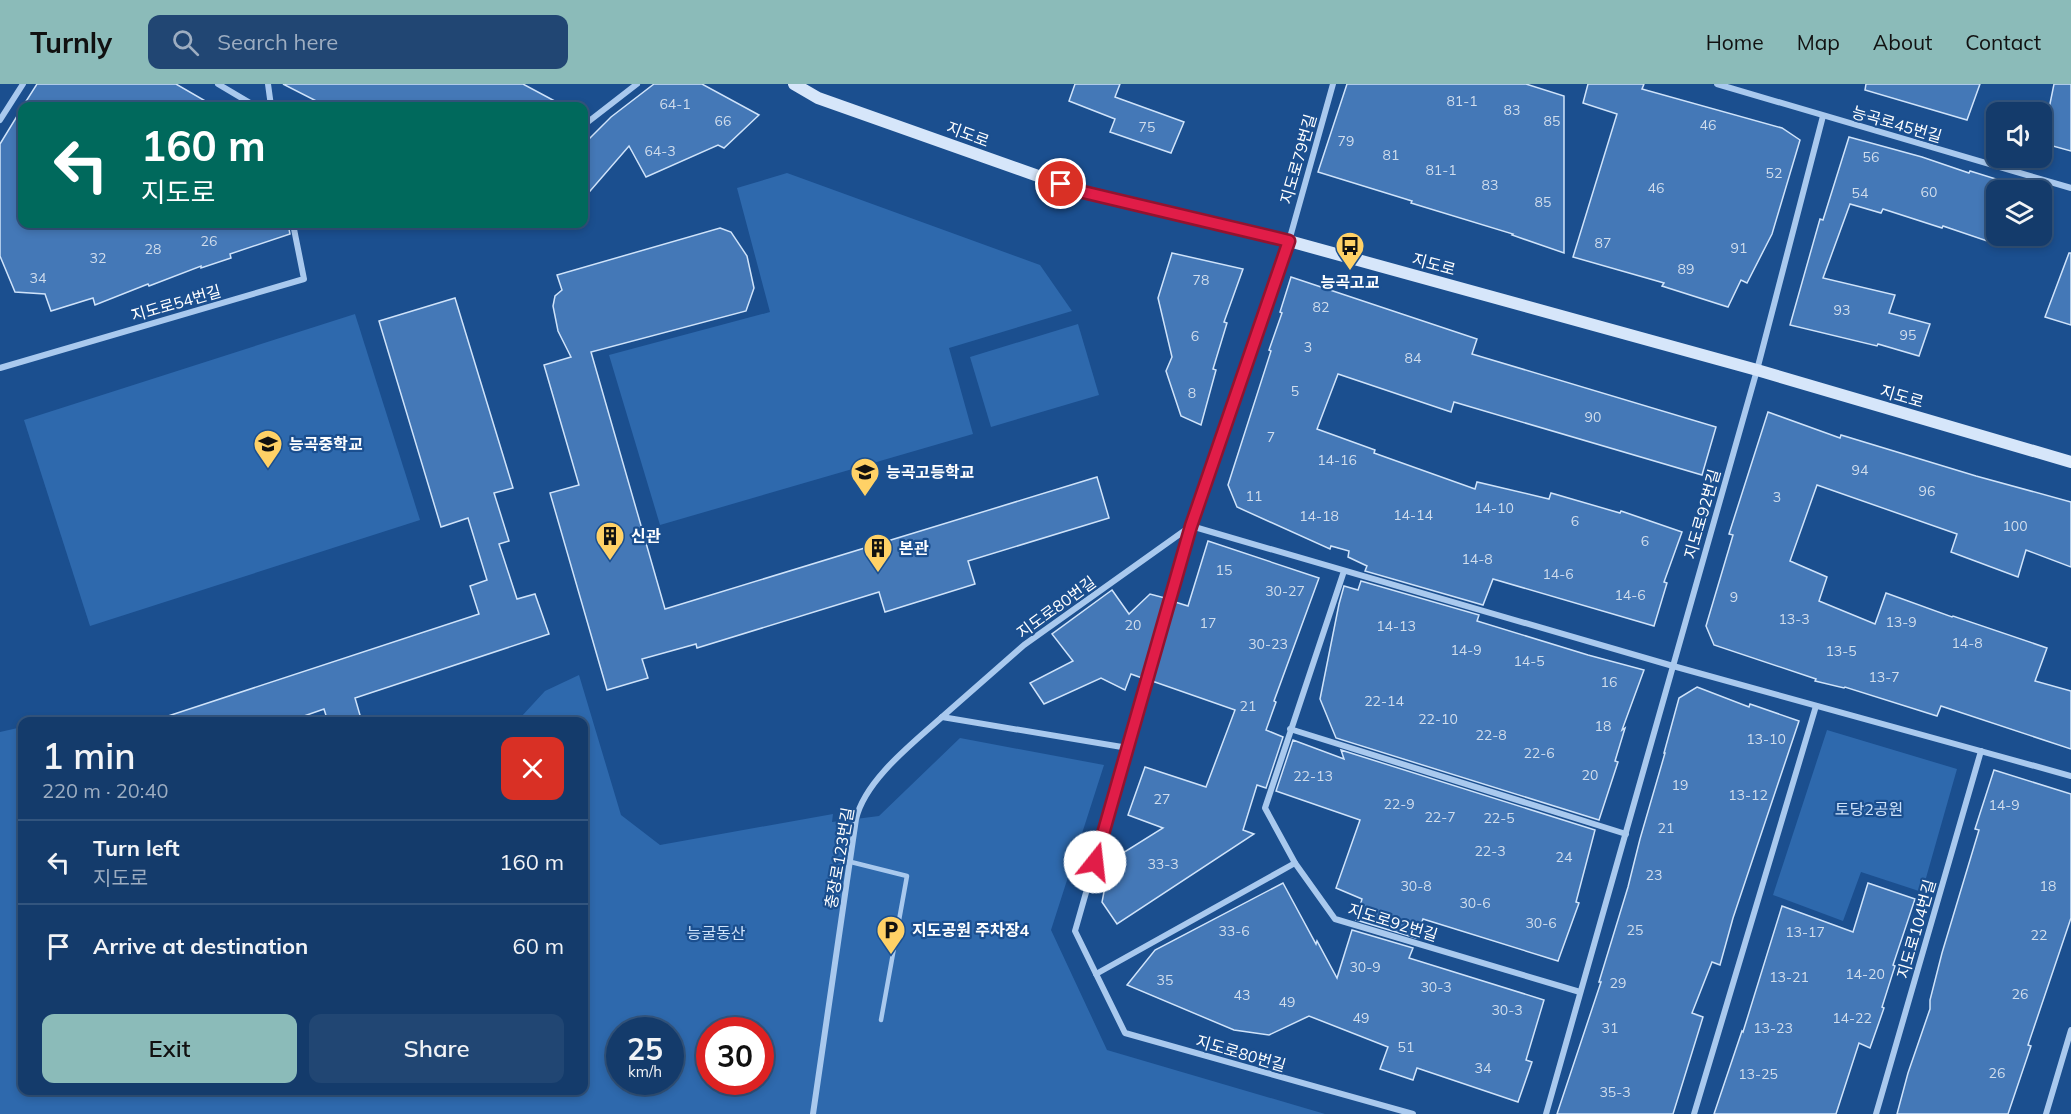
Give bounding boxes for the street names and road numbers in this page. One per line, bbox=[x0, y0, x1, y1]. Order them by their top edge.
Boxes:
street label: 능곡로45번길 bbox=[1850, 102, 1944, 146]
street label: 지도로79번길 bbox=[1276, 112, 1320, 206]
street label: 지도로 bbox=[944, 117, 992, 151]
street label: 지도로 bbox=[1410, 249, 1458, 279]
street label: 지도로54번길 bbox=[129, 281, 223, 325]
street label: 지도로 bbox=[1878, 380, 1926, 412]
street label: 지도로92번길 bbox=[1680, 467, 1724, 561]
street label: 지도로80번길 bbox=[1013, 572, 1099, 642]
street label: 충장로123번길 bbox=[820, 806, 858, 910]
street label: 지도로104번길 bbox=[1892, 877, 1940, 981]
street label: 지도로92번길 bbox=[1346, 899, 1440, 945]
street label: 지도로80번길 bbox=[1194, 1031, 1288, 1075]

